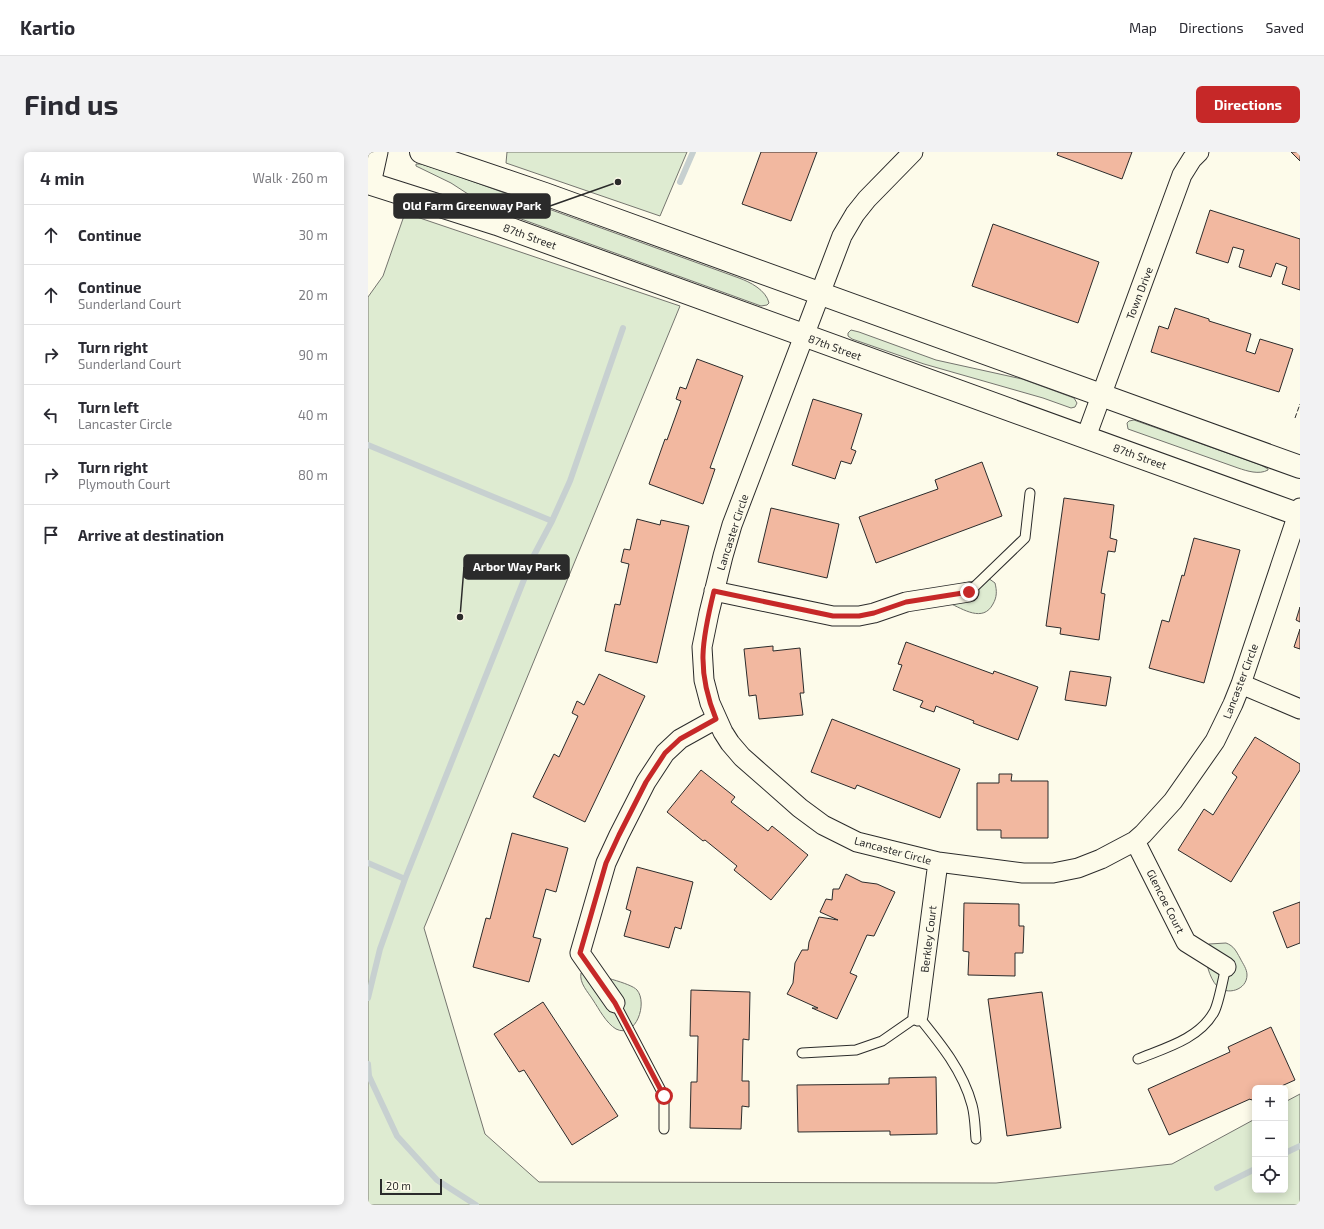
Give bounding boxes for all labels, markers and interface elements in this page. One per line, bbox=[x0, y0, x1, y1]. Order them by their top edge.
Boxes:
text: Kartio bbox=[20, 16, 75, 39]
text: Map bbox=[1129, 19, 1157, 36]
text: Directions bbox=[1179, 19, 1244, 36]
text: Saved bbox=[1266, 19, 1304, 36]
button: Directions bbox=[1196, 86, 1300, 123]
text: Find us bbox=[24, 87, 118, 121]
text: 4 min bbox=[40, 168, 84, 188]
text: Walk · 260 m bbox=[253, 170, 328, 186]
callout: Old Farm Greenway Park bbox=[394, 194, 550, 218]
text: Old Farm Greenway Park bbox=[402, 198, 542, 213]
street label: 87th Street bbox=[502, 220, 558, 252]
icon: ahead bbox=[40, 224, 62, 246]
text: Continue bbox=[78, 226, 141, 244]
text: 30 m bbox=[299, 227, 328, 243]
street label: Town Drive bbox=[1123, 265, 1155, 321]
text: Continue bbox=[78, 278, 141, 296]
icon: ahead bbox=[40, 284, 62, 306]
text: 20 m bbox=[299, 287, 328, 303]
text: Sunderland Court bbox=[78, 296, 181, 312]
street label: 87th Street bbox=[807, 331, 863, 363]
text: Turn right bbox=[78, 338, 148, 356]
icon: right bbox=[40, 344, 62, 366]
text: 90 m bbox=[298, 347, 328, 363]
text: Sunderland Court bbox=[78, 356, 181, 372]
text: Turn left bbox=[78, 398, 139, 416]
icon: left bbox=[40, 404, 62, 426]
text: 40 m bbox=[298, 407, 328, 423]
text: Lancaster Circle bbox=[78, 416, 172, 432]
street label: 87th Street bbox=[1112, 440, 1168, 472]
text: Turn right bbox=[78, 458, 148, 476]
icon: right bbox=[40, 464, 62, 486]
text: 80 m bbox=[298, 467, 328, 483]
text: Plymouth Court bbox=[78, 476, 170, 492]
street label: Lancaster Circle bbox=[714, 492, 751, 572]
icon: arrive bbox=[40, 524, 62, 546]
text: Arrive at destination bbox=[78, 526, 224, 544]
callout: Arbor Way Park bbox=[464, 555, 569, 579]
text: Arbor Way Park bbox=[473, 559, 561, 574]
route end bbox=[960, 583, 978, 601]
street label: Lancaster Circle bbox=[1220, 641, 1260, 721]
street label: Lancaster Circle bbox=[853, 833, 933, 867]
street label: Glencoe Court bbox=[1144, 867, 1188, 935]
street label: Berkley Court bbox=[917, 905, 939, 973]
map controls bbox=[1252, 1085, 1288, 1193]
button: + bbox=[1252, 1085, 1288, 1121]
route start bbox=[655, 1087, 673, 1105]
button: − bbox=[1252, 1121, 1288, 1157]
button: locate bbox=[1252, 1157, 1288, 1193]
scale bar bbox=[380, 1177, 442, 1196]
text: 20 m bbox=[386, 1179, 411, 1192]

